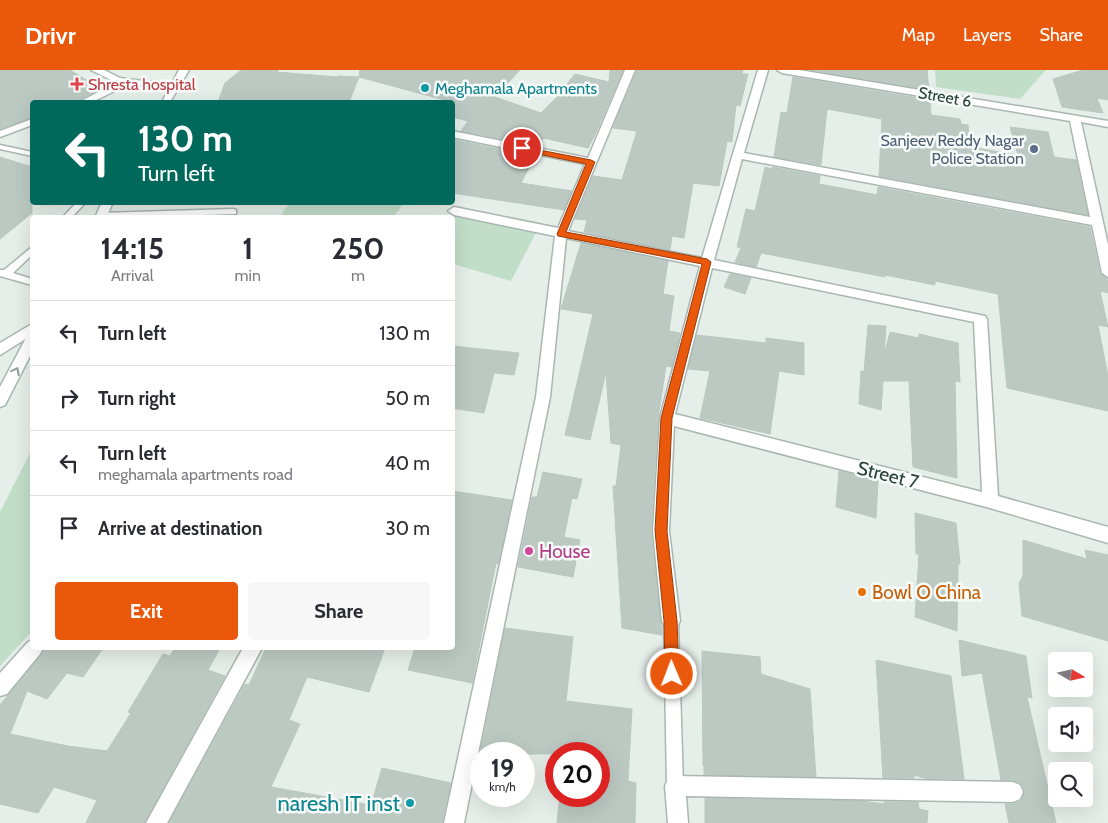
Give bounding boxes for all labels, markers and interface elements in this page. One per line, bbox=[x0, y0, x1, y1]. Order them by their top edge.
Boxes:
text: Drivr bbox=[25, 21, 76, 50]
text: Map bbox=[902, 24, 935, 46]
text: Layers bbox=[963, 24, 1012, 46]
text: Share bbox=[1040, 24, 1083, 46]
place label: Shresta hospital bbox=[88, 75, 196, 94]
marker: Shresta hospital bbox=[70, 77, 84, 91]
place label: Meghamala Apartments bbox=[435, 79, 597, 98]
marker: Meghamala Apartments bbox=[419, 82, 431, 94]
street label: Street 6 bbox=[917, 83, 973, 111]
text: 130 m bbox=[138, 117, 233, 160]
icon: left bbox=[55, 120, 120, 185]
pin bbox=[501, 127, 543, 169]
place label: Sanjeev Reddy Nagar Police Station bbox=[880, 131, 1025, 168]
icon: arrive bbox=[508, 134, 536, 162]
marker: Sanjeev Reddy Nagar Police Station bbox=[1028, 143, 1040, 155]
text: Turn left bbox=[138, 160, 215, 187]
text: 14:15 bbox=[100, 230, 164, 267]
text: 1 bbox=[242, 230, 253, 267]
text: 250 bbox=[331, 230, 385, 267]
text: Arrival bbox=[111, 266, 154, 285]
text: min bbox=[234, 266, 261, 285]
text: m bbox=[351, 266, 365, 285]
icon: left bbox=[55, 319, 83, 347]
text: Turn left bbox=[98, 322, 166, 345]
text: 130 m bbox=[379, 322, 430, 345]
one-way arrow bbox=[10, 367, 20, 376]
icon: right bbox=[55, 384, 83, 412]
text: Turn right bbox=[98, 387, 176, 410]
text: 50 m bbox=[386, 387, 430, 410]
text: Turn left bbox=[98, 442, 166, 465]
icon: left bbox=[55, 449, 83, 477]
text: 40 m bbox=[385, 452, 430, 475]
street label: Street 7 bbox=[855, 456, 922, 494]
text: meghamala apartments road bbox=[98, 465, 293, 484]
icon: arrive bbox=[55, 514, 83, 542]
text: Arrive at destination bbox=[98, 517, 262, 540]
text: 30 m bbox=[386, 517, 430, 540]
place label: House bbox=[539, 540, 590, 563]
marker: House bbox=[523, 545, 535, 557]
place label: Bowl O China bbox=[872, 581, 981, 604]
button: Exit bbox=[55, 582, 238, 640]
button: Share bbox=[248, 582, 430, 640]
marker: Bowl O China bbox=[856, 586, 868, 598]
position arrow bbox=[645, 647, 697, 699]
north arrow bbox=[1048, 652, 1092, 698]
map controls bbox=[1048, 652, 1093, 807]
button: sound bbox=[1048, 707, 1093, 752]
speed limit sign: 20 bbox=[545, 742, 610, 807]
text: 19 bbox=[491, 753, 514, 783]
button: search bbox=[1048, 762, 1093, 807]
text: km/h bbox=[489, 779, 516, 794]
place label: naresh IT inst bbox=[277, 790, 401, 817]
marker: naresh IT inst bbox=[404, 797, 416, 809]

